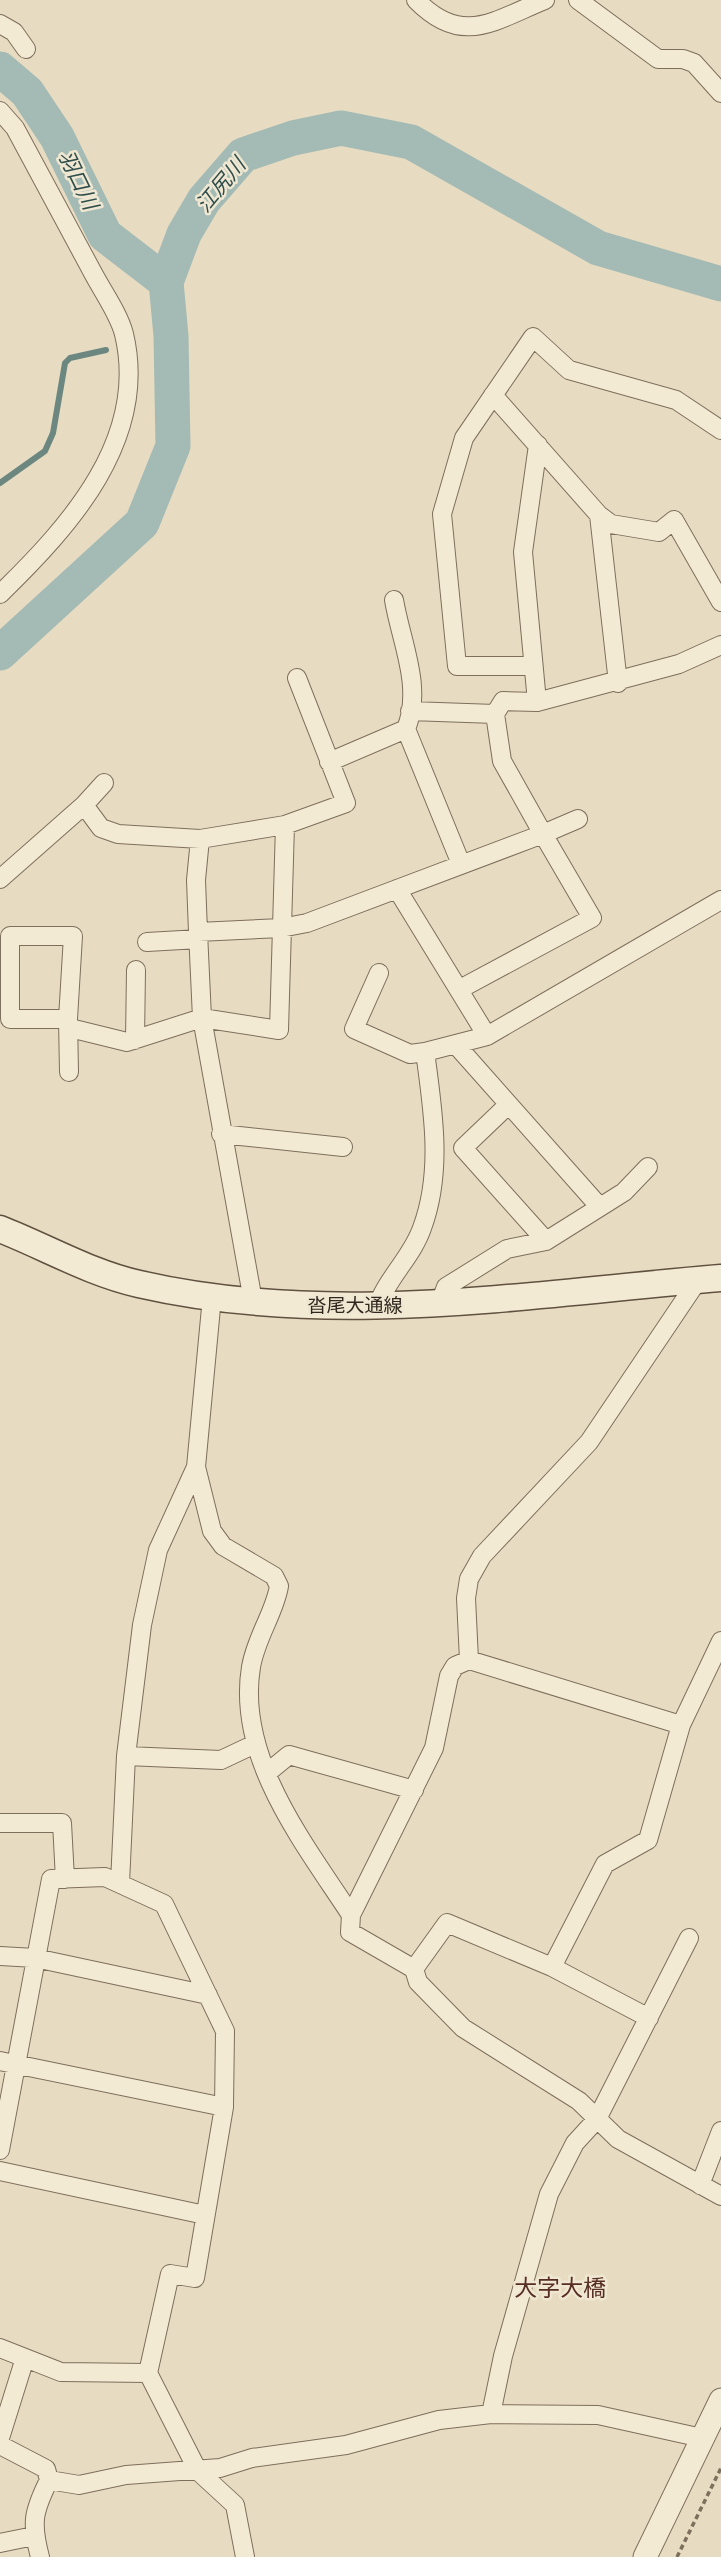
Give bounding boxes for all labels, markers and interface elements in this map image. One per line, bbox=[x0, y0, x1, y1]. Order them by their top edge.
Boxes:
water label: 羽口川 bbox=[53, 144, 108, 216]
water label: 江尻川 bbox=[188, 148, 252, 217]
street label: 沓尾大通線 bbox=[307, 1290, 403, 1317]
district label: 大字大橋 bbox=[514, 2269, 606, 2303]

